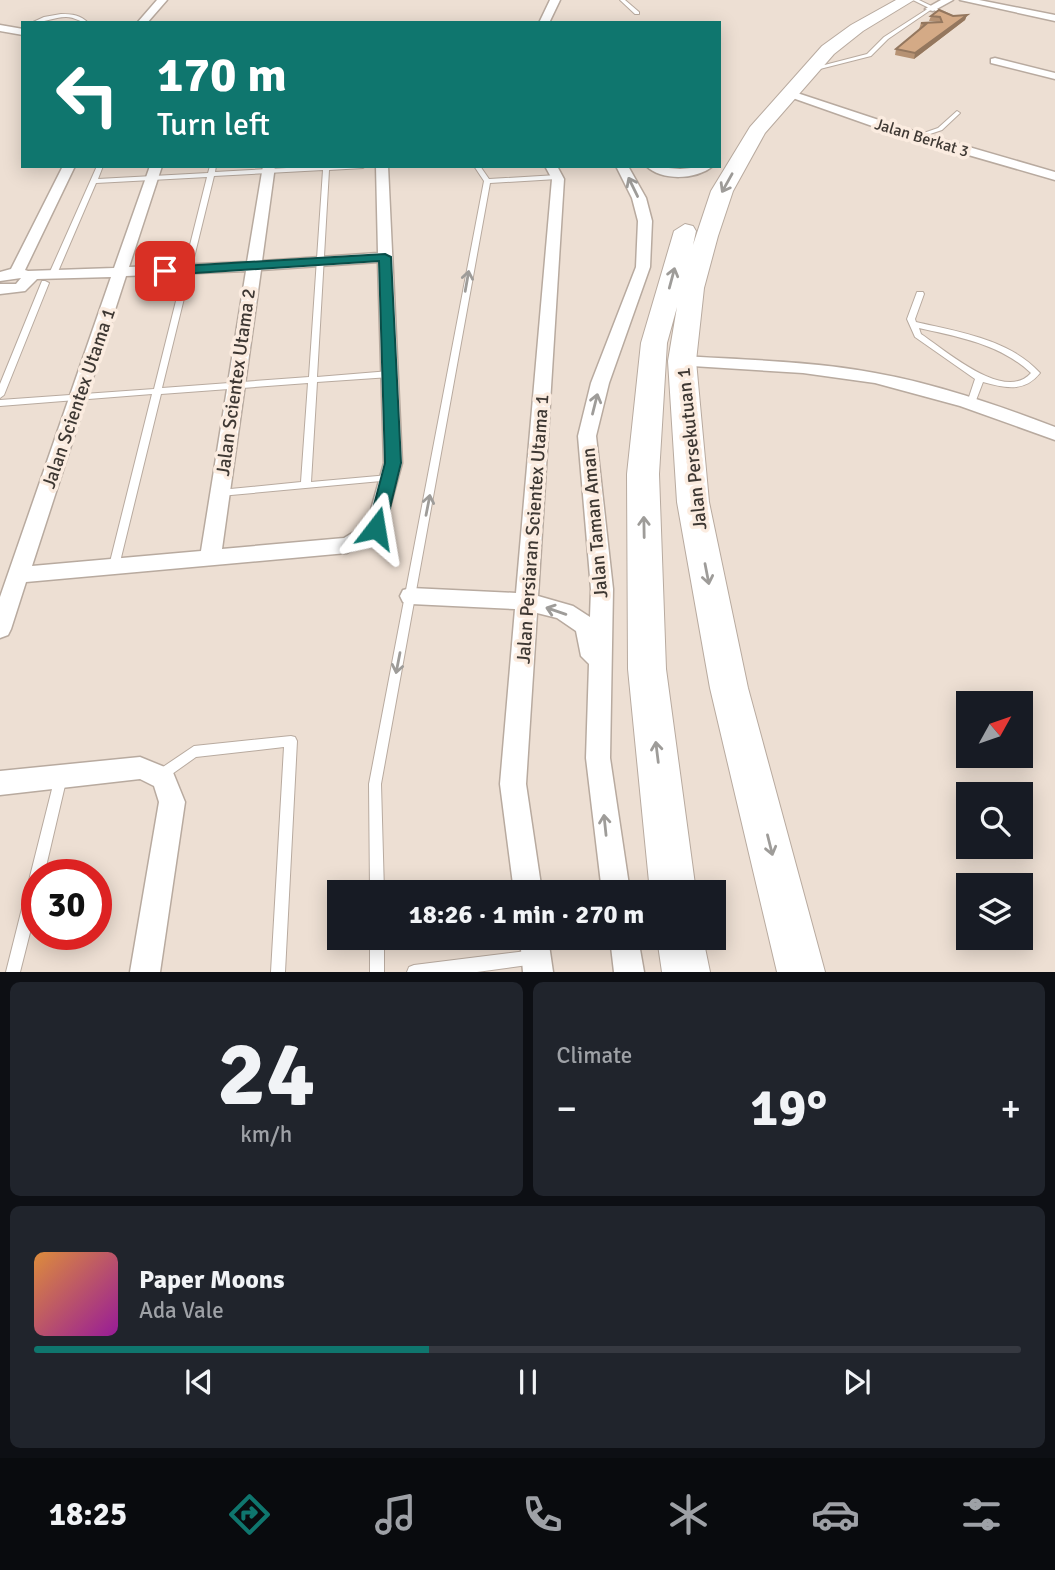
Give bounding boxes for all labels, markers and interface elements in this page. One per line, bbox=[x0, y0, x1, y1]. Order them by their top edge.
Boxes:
text: 170 m bbox=[157, 45, 287, 105]
icon: left bbox=[42, 49, 133, 140]
text: Turn left bbox=[157, 105, 270, 144]
street label: Jalan Berkat 3 bbox=[872, 114, 971, 162]
one-way arrow bbox=[720, 173, 734, 193]
one-way arrow bbox=[626, 177, 640, 198]
pin bbox=[135, 241, 195, 301]
icon: arrive bbox=[146, 252, 184, 290]
one-way arrow bbox=[667, 267, 680, 289]
one-way arrow bbox=[461, 270, 474, 293]
street label: Jalan Scientex Utama 2 bbox=[211, 287, 261, 478]
street label: Jalan Scientex Utama 1 bbox=[37, 305, 121, 492]
street label: Jalan Persekutuan 1 bbox=[672, 367, 712, 531]
street label: Jalan Persiaran Scientex Utama 1 bbox=[512, 393, 554, 665]
one-way arrow bbox=[589, 393, 602, 416]
street label: Jalan Taman Aman bbox=[576, 447, 614, 599]
position arrow bbox=[339, 491, 413, 565]
one-way arrow bbox=[422, 494, 435, 517]
one-way arrow bbox=[637, 516, 650, 539]
one-way arrow bbox=[701, 562, 714, 585]
one-way arrow bbox=[546, 604, 568, 616]
one-way arrow bbox=[391, 651, 405, 674]
north arrow bbox=[956, 691, 1032, 768]
map controls bbox=[956, 691, 1033, 950]
one-way arrow bbox=[650, 741, 663, 764]
button: search bbox=[956, 782, 1033, 859]
one-way arrow bbox=[598, 814, 611, 837]
one-way arrow bbox=[764, 833, 777, 856]
speed limit sign: 30 bbox=[21, 859, 112, 950]
button: layers bbox=[956, 873, 1033, 950]
text: 18:26 · 1 min · 270 m bbox=[409, 899, 644, 931]
text: 24 bbox=[217, 1018, 315, 1131]
text: Climate bbox=[557, 1041, 632, 1070]
text: 19° bbox=[750, 1076, 827, 1140]
text: − bbox=[557, 1085, 577, 1132]
text: + bbox=[1000, 1085, 1021, 1132]
text: km/h bbox=[240, 1120, 292, 1149]
text: Paper Moons bbox=[139, 1264, 285, 1296]
text: Ada Vale bbox=[139, 1296, 224, 1325]
icon: previous bbox=[180, 1363, 218, 1401]
icon: pause bbox=[509, 1363, 547, 1401]
icon: next bbox=[838, 1363, 876, 1401]
icon: directions bbox=[225, 1490, 274, 1539]
icon: music bbox=[371, 1490, 420, 1539]
icon: phone bbox=[518, 1490, 567, 1539]
icon: climate bbox=[664, 1490, 713, 1539]
icon: car bbox=[811, 1490, 860, 1539]
icon: filters bbox=[957, 1490, 1006, 1539]
text: 18:25 bbox=[49, 1495, 127, 1534]

